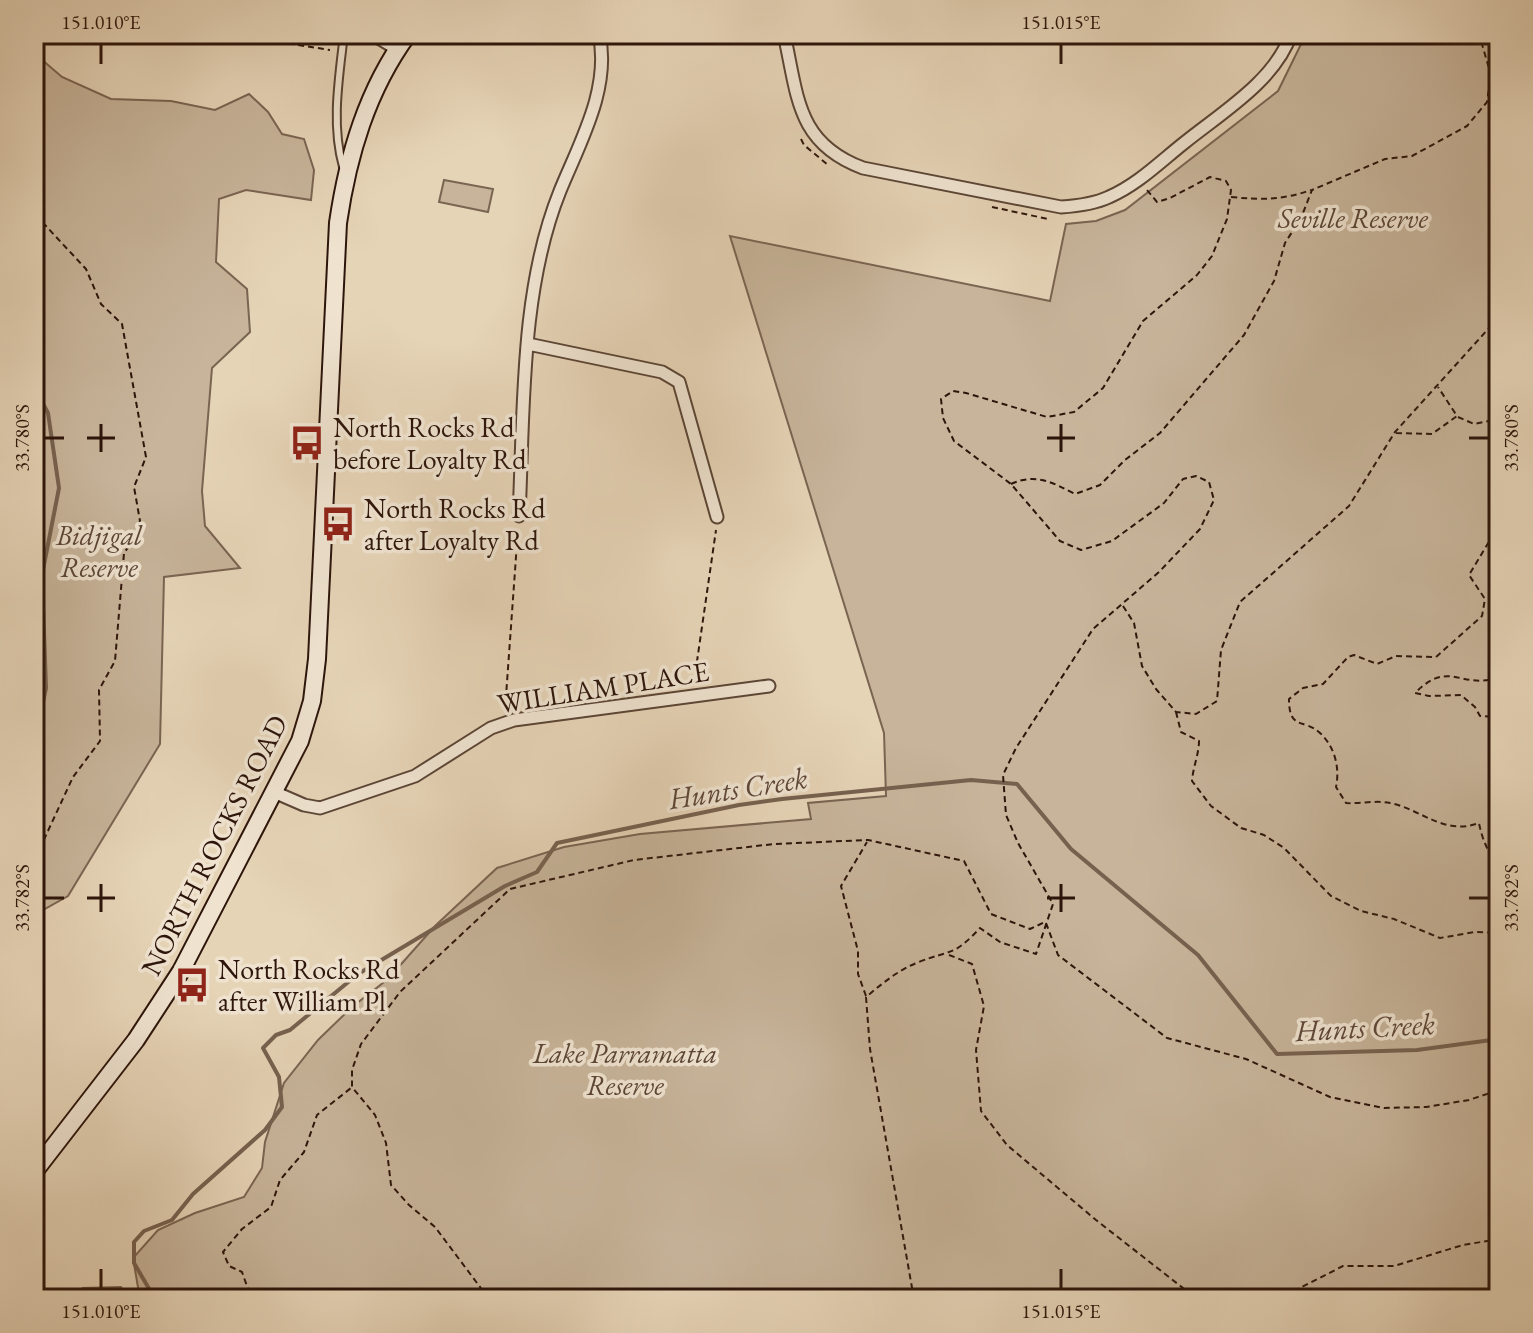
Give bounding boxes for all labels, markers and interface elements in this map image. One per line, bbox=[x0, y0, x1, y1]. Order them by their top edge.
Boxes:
text: 151.010°E bbox=[61, 9, 141, 35]
text: 151.015°E bbox=[1021, 9, 1101, 35]
park label: Seville Reserve bbox=[1277, 200, 1428, 236]
text: 33.780°S bbox=[9, 404, 35, 472]
text: 33.780°S bbox=[1498, 404, 1524, 472]
place label: North Rocks Rd before Loyalty Rd bbox=[333, 409, 527, 477]
bus stop icon: North Rocks Rd before Loyalty Rd bbox=[288, 424, 326, 462]
place label: North Rocks Rd after Loyalty Rd bbox=[364, 490, 546, 558]
bus stop icon: North Rocks Rd after Loyalty Rd bbox=[319, 505, 357, 543]
park label: Bidjigal Reserve bbox=[55, 517, 143, 585]
street label: WILLIAM PLACE bbox=[495, 652, 712, 721]
street label: NORTH ROCKS ROAD bbox=[133, 709, 295, 981]
water label: Hunts Creek bbox=[665, 758, 810, 818]
text: 33.782°S bbox=[9, 864, 35, 932]
text: 33.782°S bbox=[1498, 864, 1524, 932]
place label: North Rocks Rd after William Pl bbox=[218, 951, 400, 1019]
bus stop icon: North Rocks Rd after William Pl bbox=[173, 966, 211, 1004]
water label: Hunts Creek bbox=[1293, 1004, 1436, 1050]
park label: Lake Parramatta Reserve bbox=[532, 1035, 717, 1103]
text: 151.010°E bbox=[61, 1298, 141, 1324]
text: 151.015°E bbox=[1021, 1298, 1101, 1324]

